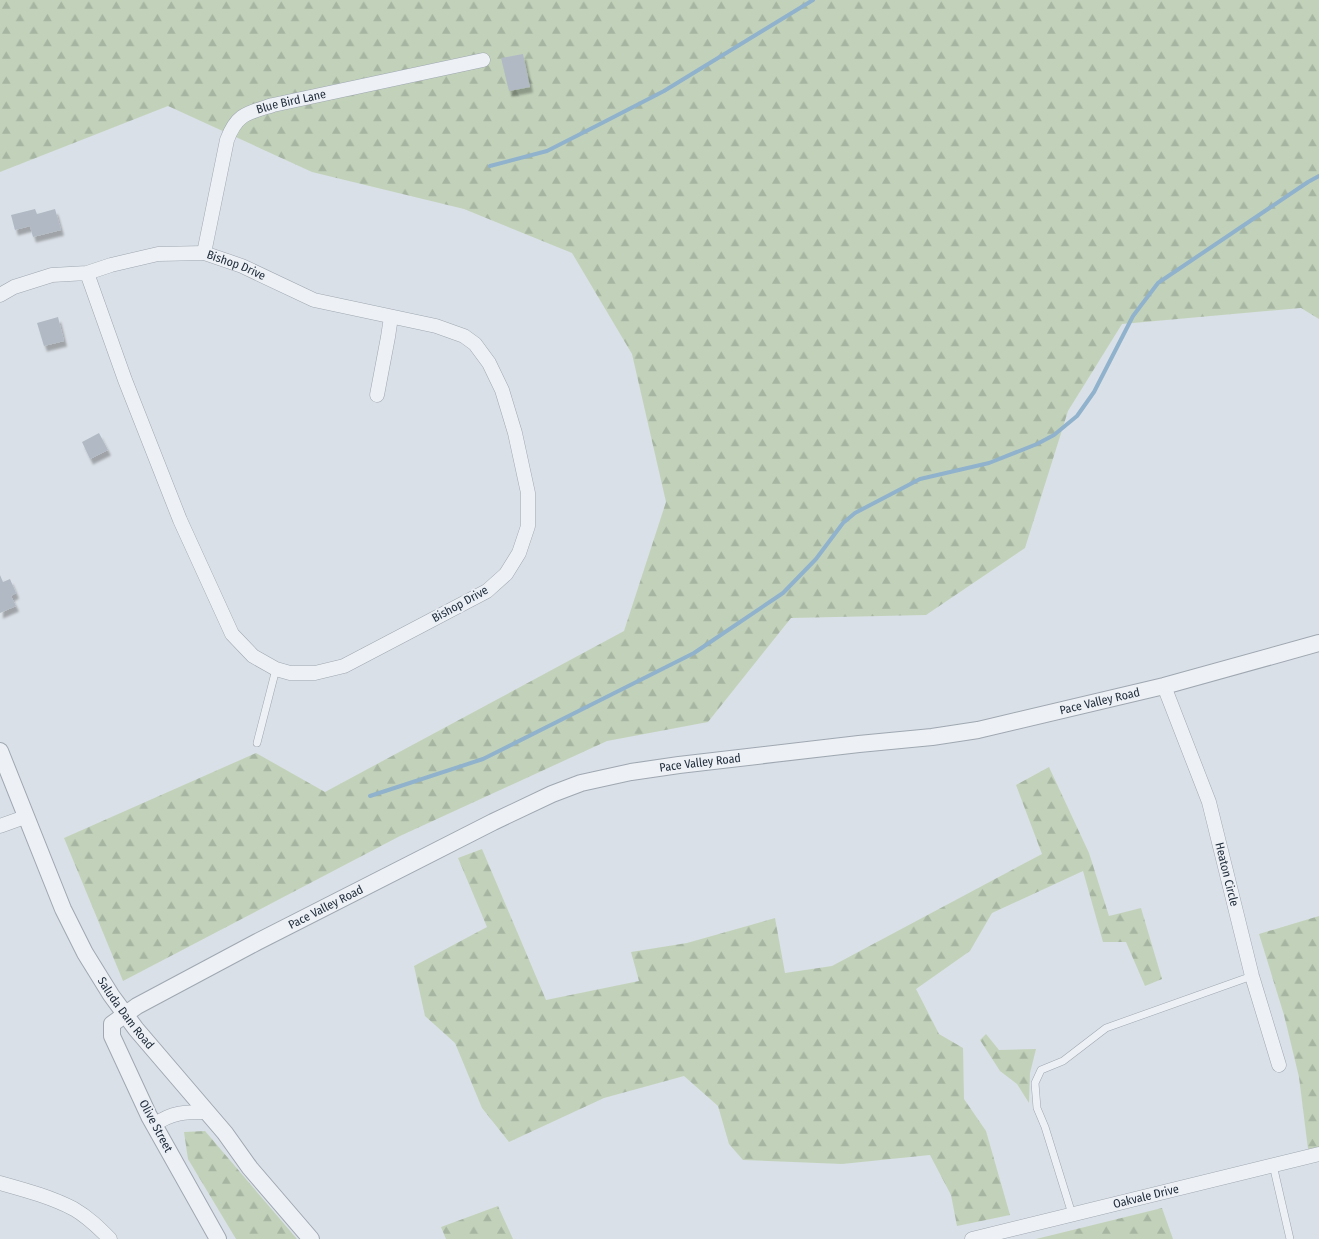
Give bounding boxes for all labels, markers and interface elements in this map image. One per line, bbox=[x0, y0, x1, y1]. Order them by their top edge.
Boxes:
street label: Blue Bird Lane bbox=[255, 87, 327, 117]
street label: Bishop Drive bbox=[205, 247, 268, 283]
street label: Bishop Drive bbox=[430, 583, 491, 625]
street label: Pace Valley Road bbox=[1058, 685, 1141, 717]
street label: Pace Valley Road bbox=[658, 751, 742, 775]
street label: Heaton Circle bbox=[1212, 841, 1242, 908]
street label: Pace Valley Road bbox=[286, 882, 365, 932]
street label: Saluda Dam Road bbox=[95, 975, 157, 1052]
street label: Olive Street bbox=[136, 1097, 176, 1155]
street label: Oakvale Drive bbox=[1112, 1182, 1180, 1211]

